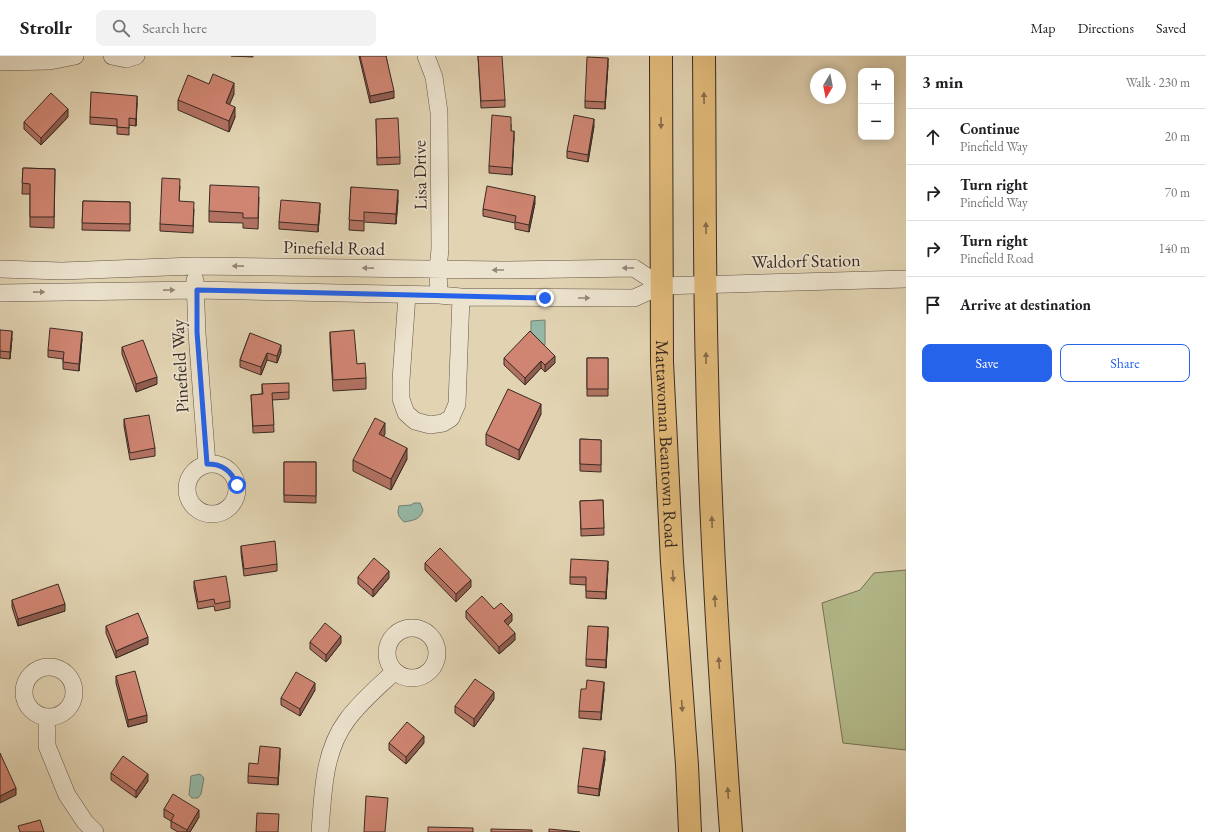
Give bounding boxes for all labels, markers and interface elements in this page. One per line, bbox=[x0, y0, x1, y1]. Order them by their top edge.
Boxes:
search box bbox=[96, 10, 376, 46]
text: Strollr bbox=[20, 15, 72, 40]
icon: search bbox=[110, 17, 132, 39]
text: Search here bbox=[142, 18, 207, 37]
text: Map bbox=[1030, 19, 1056, 37]
text: Directions bbox=[1078, 19, 1134, 37]
text: Saved bbox=[1156, 19, 1186, 37]
north arrow bbox=[810, 68, 846, 104]
map controls bbox=[858, 68, 894, 140]
button: + bbox=[858, 68, 894, 104]
text: 3 min bbox=[922, 71, 963, 93]
text: Walk · 230 m bbox=[1126, 74, 1190, 91]
one-way arrow bbox=[701, 92, 708, 104]
button: − bbox=[858, 104, 894, 140]
one-way arrow bbox=[658, 117, 664, 130]
text: Continue bbox=[960, 119, 1020, 138]
icon: ahead bbox=[922, 126, 944, 148]
text: 20 m bbox=[1165, 128, 1190, 145]
text: Pinefield Way bbox=[960, 138, 1028, 155]
street label: Lisa Drive bbox=[407, 140, 432, 210]
text: Turn right bbox=[960, 175, 1028, 194]
icon: right bbox=[922, 182, 944, 204]
text: 70 m bbox=[1165, 184, 1190, 201]
text: Pinefield Way bbox=[960, 194, 1028, 211]
one-way arrow bbox=[703, 221, 709, 234]
text: Turn right bbox=[960, 231, 1028, 250]
street label: Pinefield Road bbox=[283, 235, 386, 260]
icon: right bbox=[922, 238, 944, 260]
text: 140 m bbox=[1159, 240, 1190, 257]
street label: Waldorf Station bbox=[751, 248, 861, 273]
text: Pinefield Road bbox=[960, 250, 1034, 267]
one-way arrow bbox=[232, 263, 244, 270]
one-way arrow bbox=[361, 265, 374, 271]
one-way arrow bbox=[621, 265, 634, 271]
one-way arrow bbox=[491, 267, 504, 273]
one-way arrow bbox=[163, 287, 175, 294]
one-way arrow bbox=[33, 289, 46, 295]
route end bbox=[536, 289, 554, 307]
icon: arrive bbox=[922, 294, 944, 316]
one-way arrow bbox=[578, 295, 591, 301]
text: Arrive at destination bbox=[960, 295, 1091, 314]
street label: Pinefield Way bbox=[166, 318, 193, 413]
street label: Mattawoman Beantown Road bbox=[651, 340, 683, 549]
button: Save bbox=[922, 344, 1052, 382]
button: Share bbox=[1060, 344, 1190, 382]
one-way arrow bbox=[703, 351, 709, 364]
route start bbox=[228, 476, 246, 494]
one-way arrow bbox=[709, 515, 715, 528]
one-way arrow bbox=[669, 570, 676, 582]
one-way arrow bbox=[712, 595, 719, 607]
one-way arrow bbox=[716, 657, 723, 669]
one-way arrow bbox=[679, 700, 686, 712]
one-way arrow bbox=[725, 786, 731, 799]

